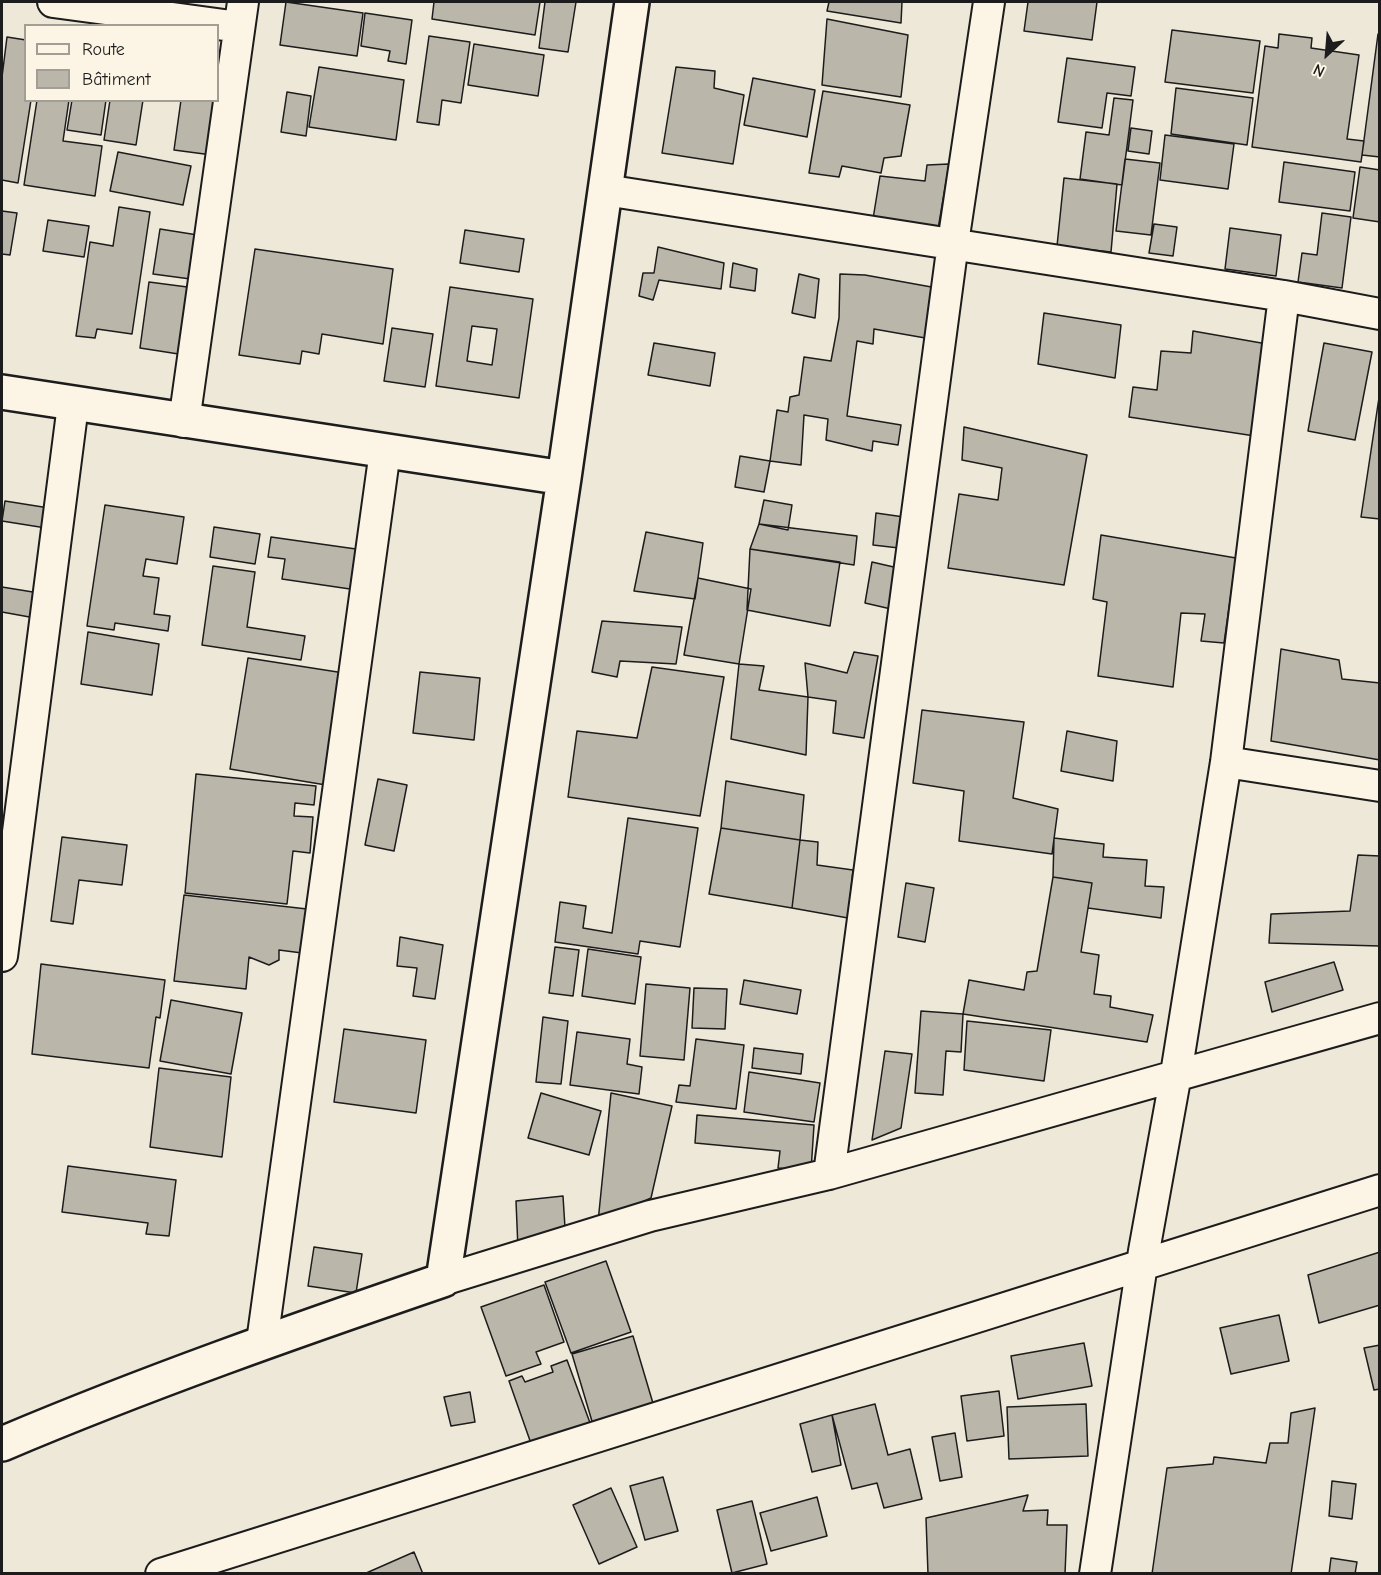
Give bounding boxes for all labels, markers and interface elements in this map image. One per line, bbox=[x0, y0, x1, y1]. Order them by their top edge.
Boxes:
legend bbox=[24, 24, 219, 102]
north arrow bbox=[1297, 24, 1357, 84]
text: Route bbox=[82, 39, 125, 60]
text: N bbox=[1310, 60, 1328, 81]
text: Bâtiment bbox=[82, 69, 151, 90]

